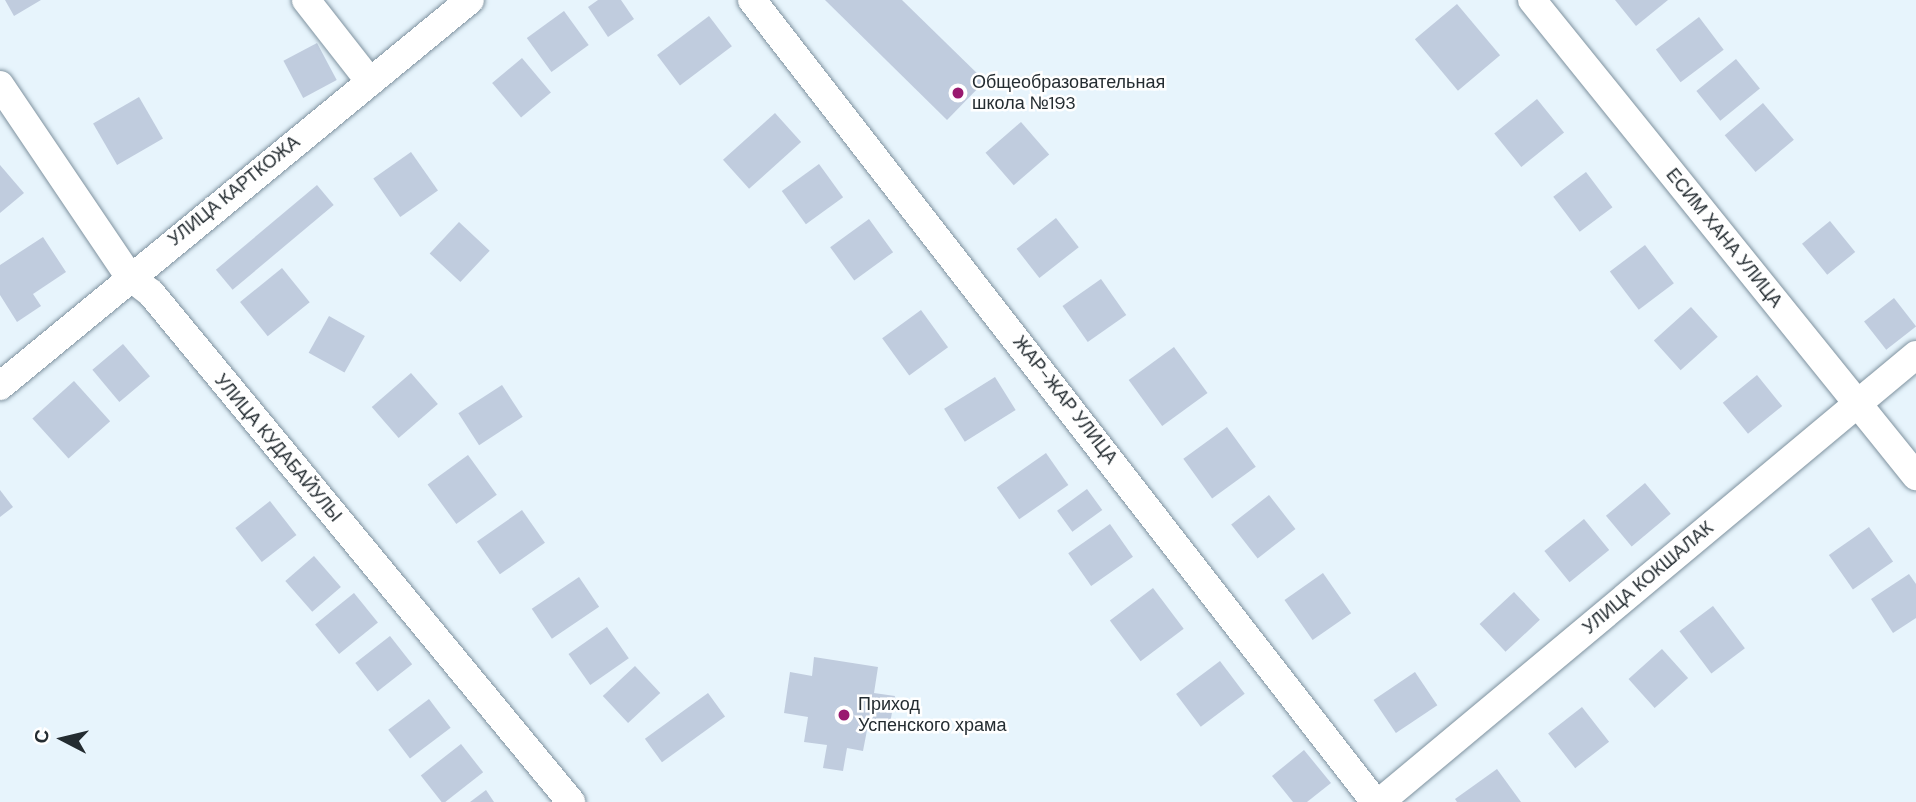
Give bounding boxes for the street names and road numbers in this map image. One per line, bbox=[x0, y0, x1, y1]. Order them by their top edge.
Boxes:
street label: УЛИЦА КАРТКОЖА bbox=[164, 131, 304, 251]
street label: ЕСИМ ХАНА УЛИЦА bbox=[1661, 164, 1787, 312]
street label: ЖАР-ЖАР УЛИЦА bbox=[1008, 332, 1122, 468]
street label: УЛИЦА КУДАБАЙУЛЫ bbox=[210, 370, 346, 526]
street label: УЛИЦА КОКШАЛАК bbox=[1578, 517, 1718, 639]

